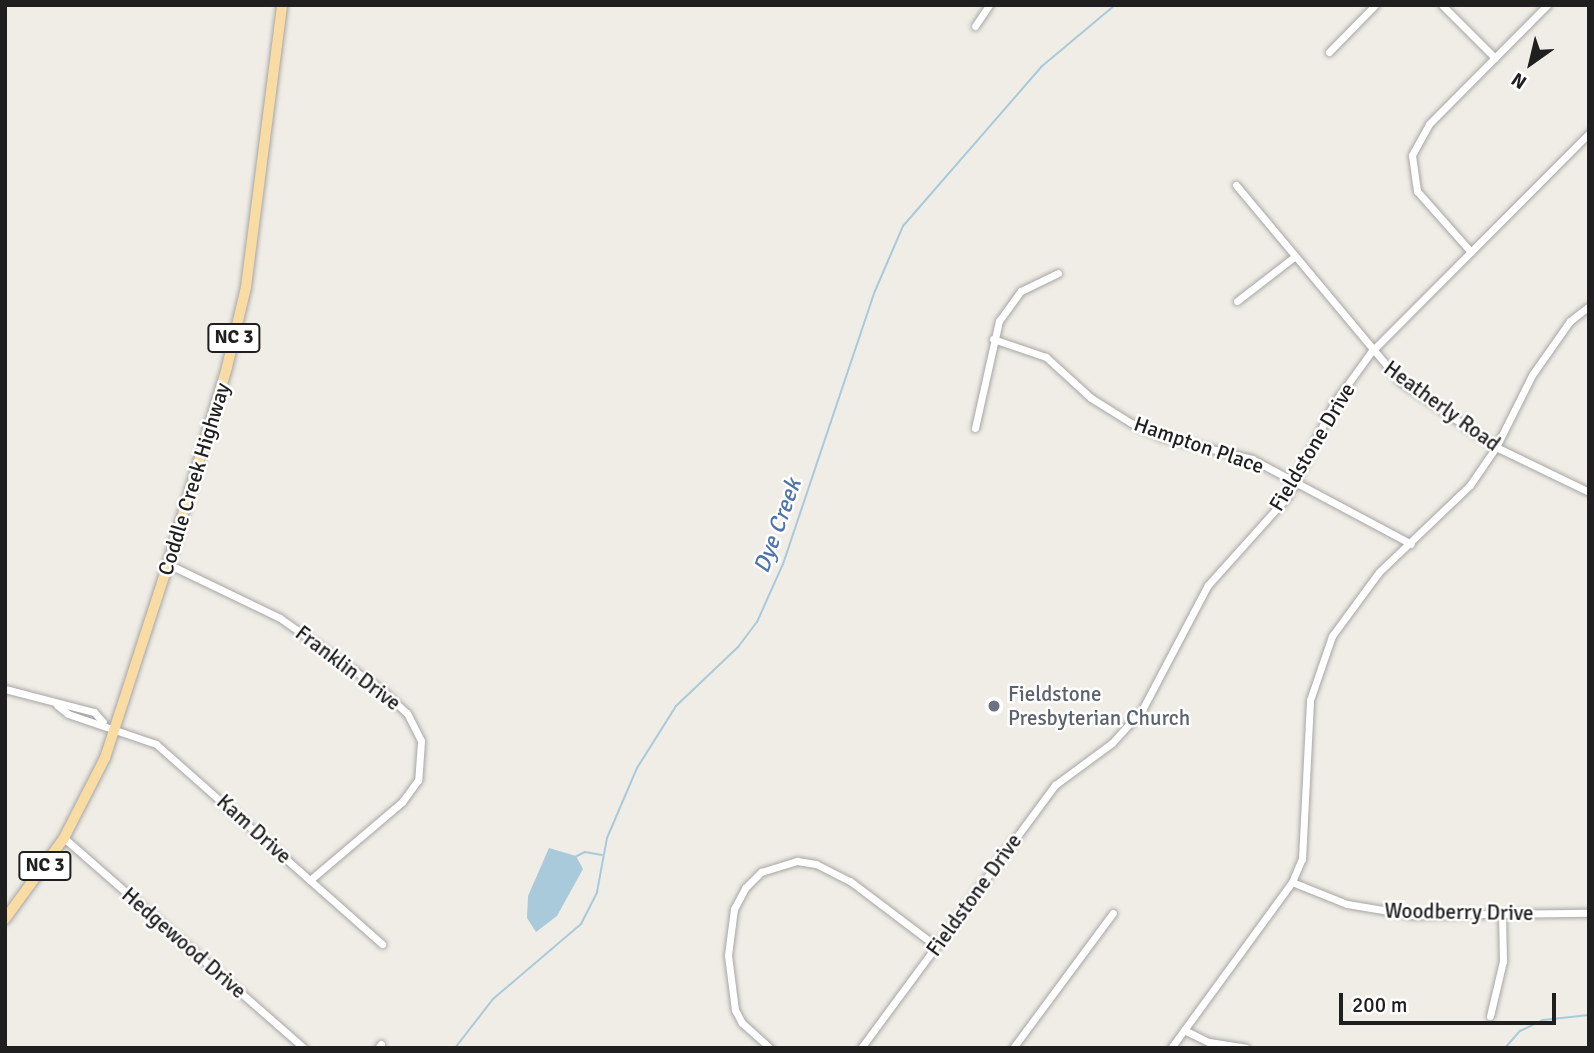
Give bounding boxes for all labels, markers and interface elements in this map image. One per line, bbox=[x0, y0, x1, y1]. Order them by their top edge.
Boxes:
north arrow bbox=[1496, 28, 1566, 98]
text: N bbox=[1507, 67, 1531, 94]
road number: NC 3 bbox=[206, 322, 262, 354]
street label: Heatherly Road bbox=[1379, 355, 1505, 457]
street label: Fieldstone Drive bbox=[1264, 378, 1360, 516]
street label: Coddle Creek Highway bbox=[153, 380, 235, 578]
street label: Hampton Place bbox=[1131, 411, 1267, 479]
water label: Dye Creek bbox=[748, 475, 808, 577]
street label: Franklin Drive bbox=[290, 620, 406, 716]
place label: Fieldstone Presbyterian Church bbox=[1008, 681, 1190, 731]
marker: Fieldstone Presbyterian Church bbox=[986, 698, 1002, 714]
street label: Kam Drive bbox=[212, 789, 296, 869]
street label: Fieldstone Drive bbox=[921, 829, 1027, 961]
road number: NC 3 bbox=[17, 850, 73, 881]
street label: Hedgewood Drive bbox=[117, 882, 251, 1004]
street label: Woodberry Drive bbox=[1384, 898, 1534, 926]
scale bar bbox=[1342, 979, 1559, 1023]
text: 200 m bbox=[1352, 992, 1407, 1018]

